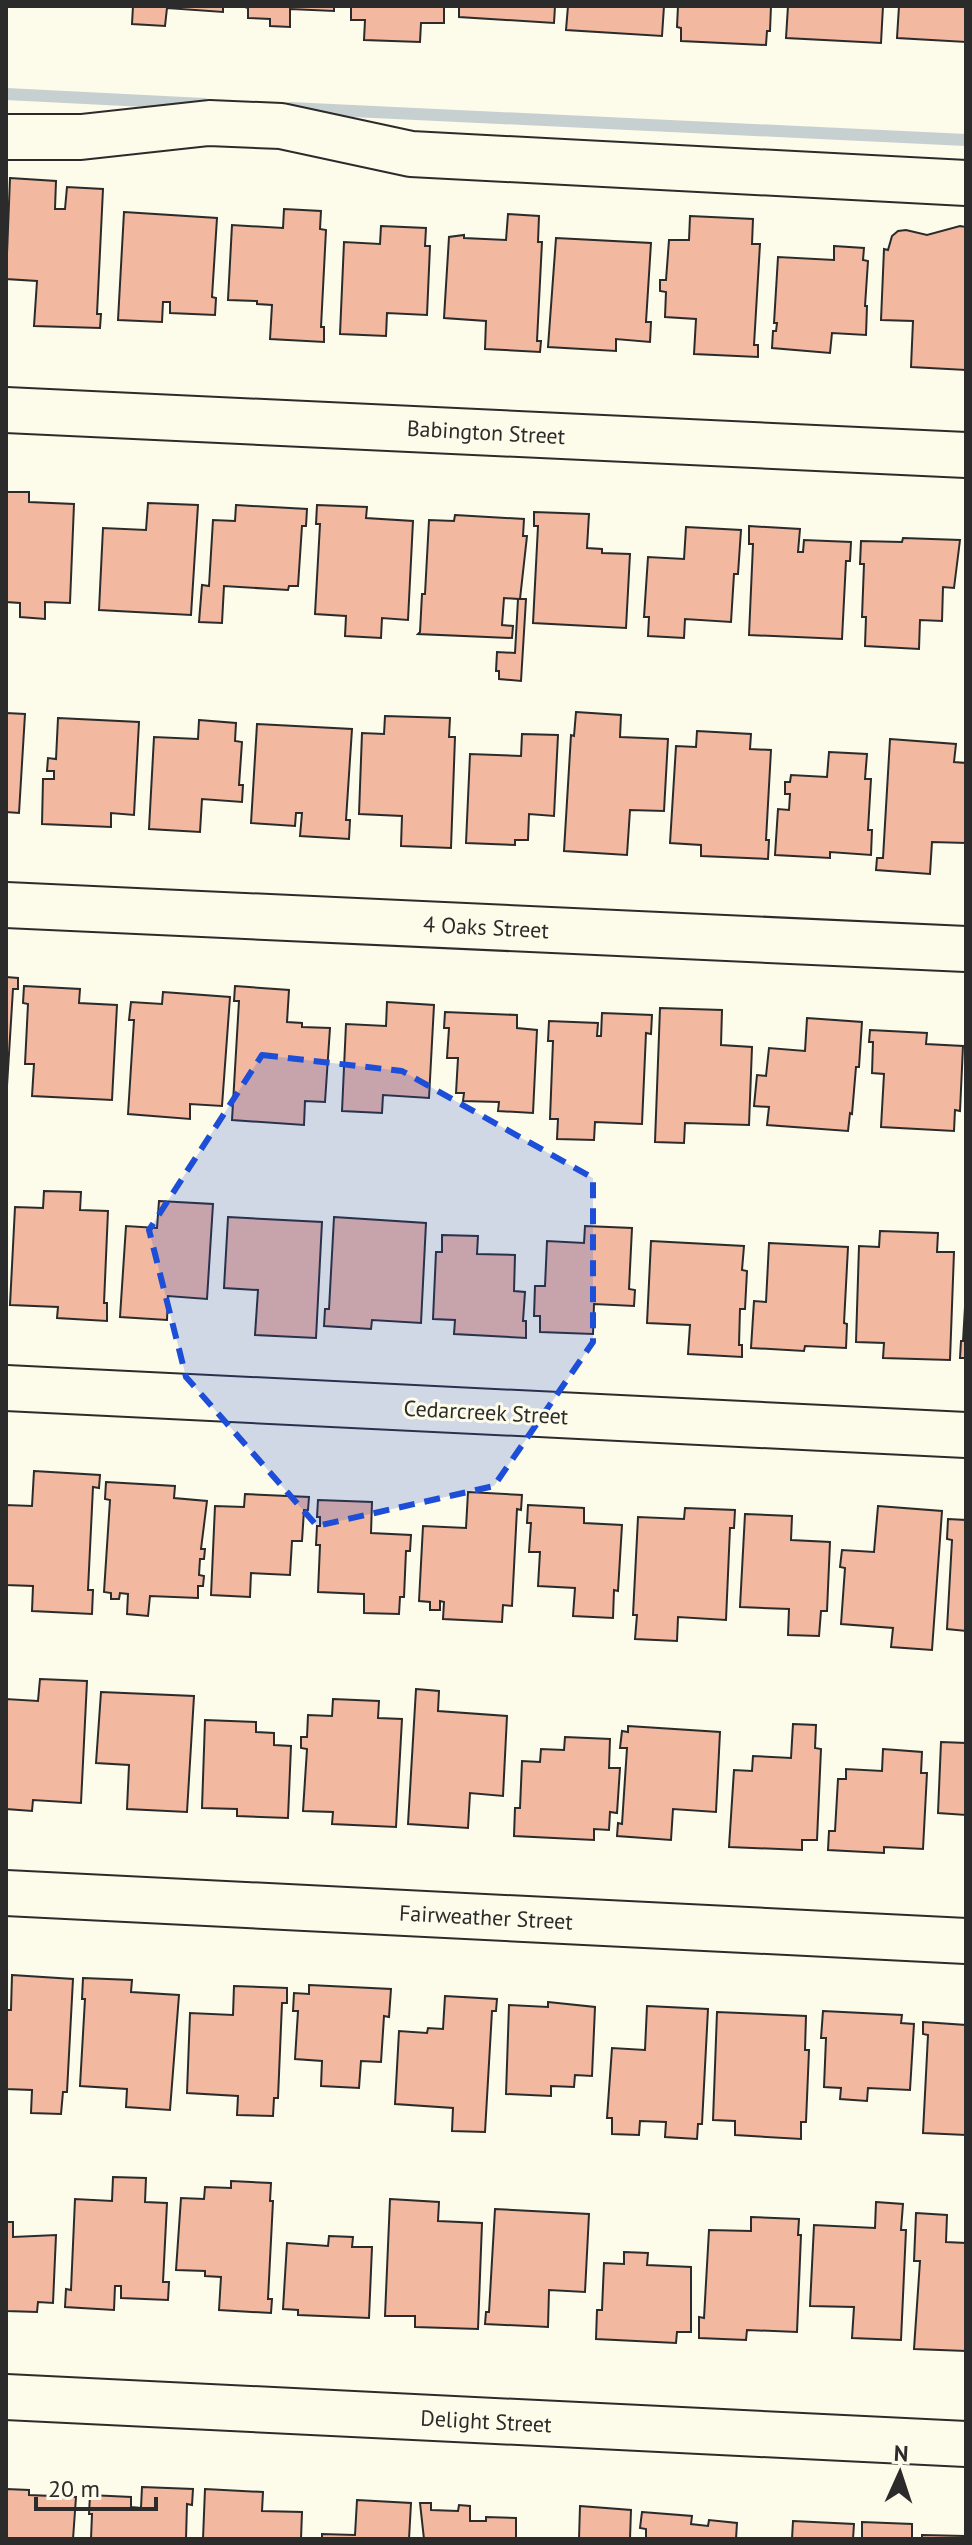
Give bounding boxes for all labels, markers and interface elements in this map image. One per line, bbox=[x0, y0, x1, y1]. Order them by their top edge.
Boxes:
street label: Babington Street bbox=[406, 414, 566, 450]
street label: 4 Oaks Street bbox=[423, 910, 550, 944]
street label: Cedarcreek Street bbox=[403, 1394, 569, 1430]
street label: Fairweather Street bbox=[398, 1898, 574, 1936]
street label: Delight Street bbox=[420, 2404, 553, 2438]
north arrow bbox=[860, 2433, 940, 2513]
text: N bbox=[893, 2439, 909, 2467]
scale bar bbox=[36, 2461, 156, 2511]
text: 20 m bbox=[48, 2473, 100, 2504]

